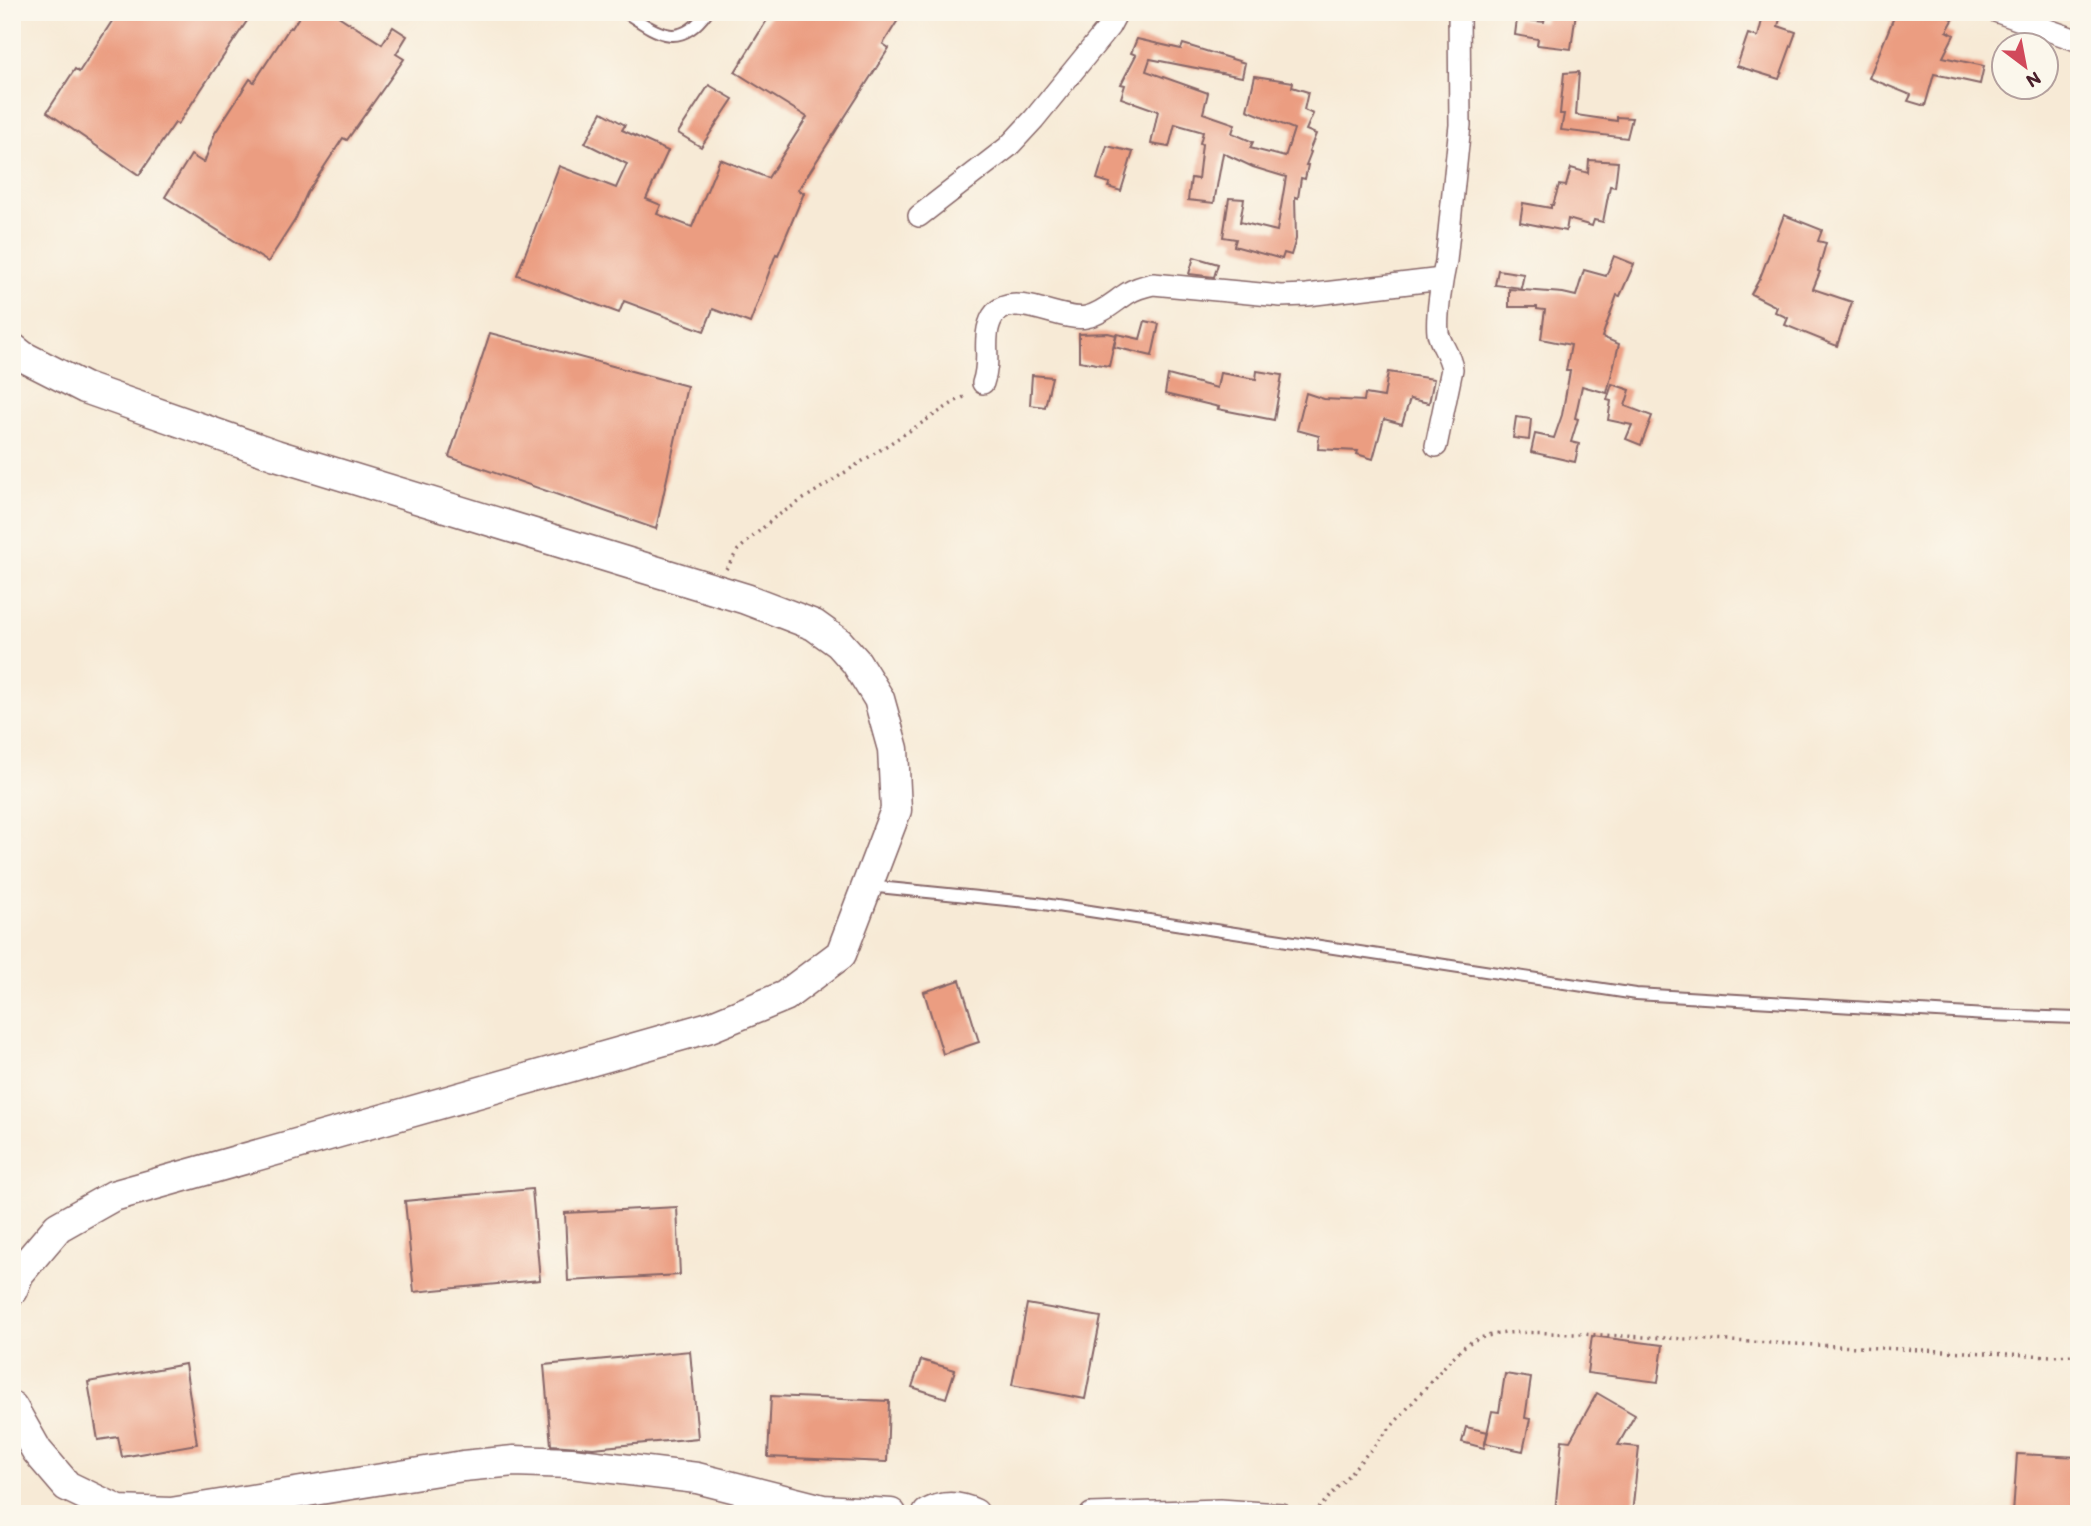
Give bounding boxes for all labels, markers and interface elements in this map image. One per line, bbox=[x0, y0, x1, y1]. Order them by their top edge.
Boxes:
north arrow bbox=[1990, 32, 2060, 102]
text: N bbox=[2022, 67, 2045, 93]

